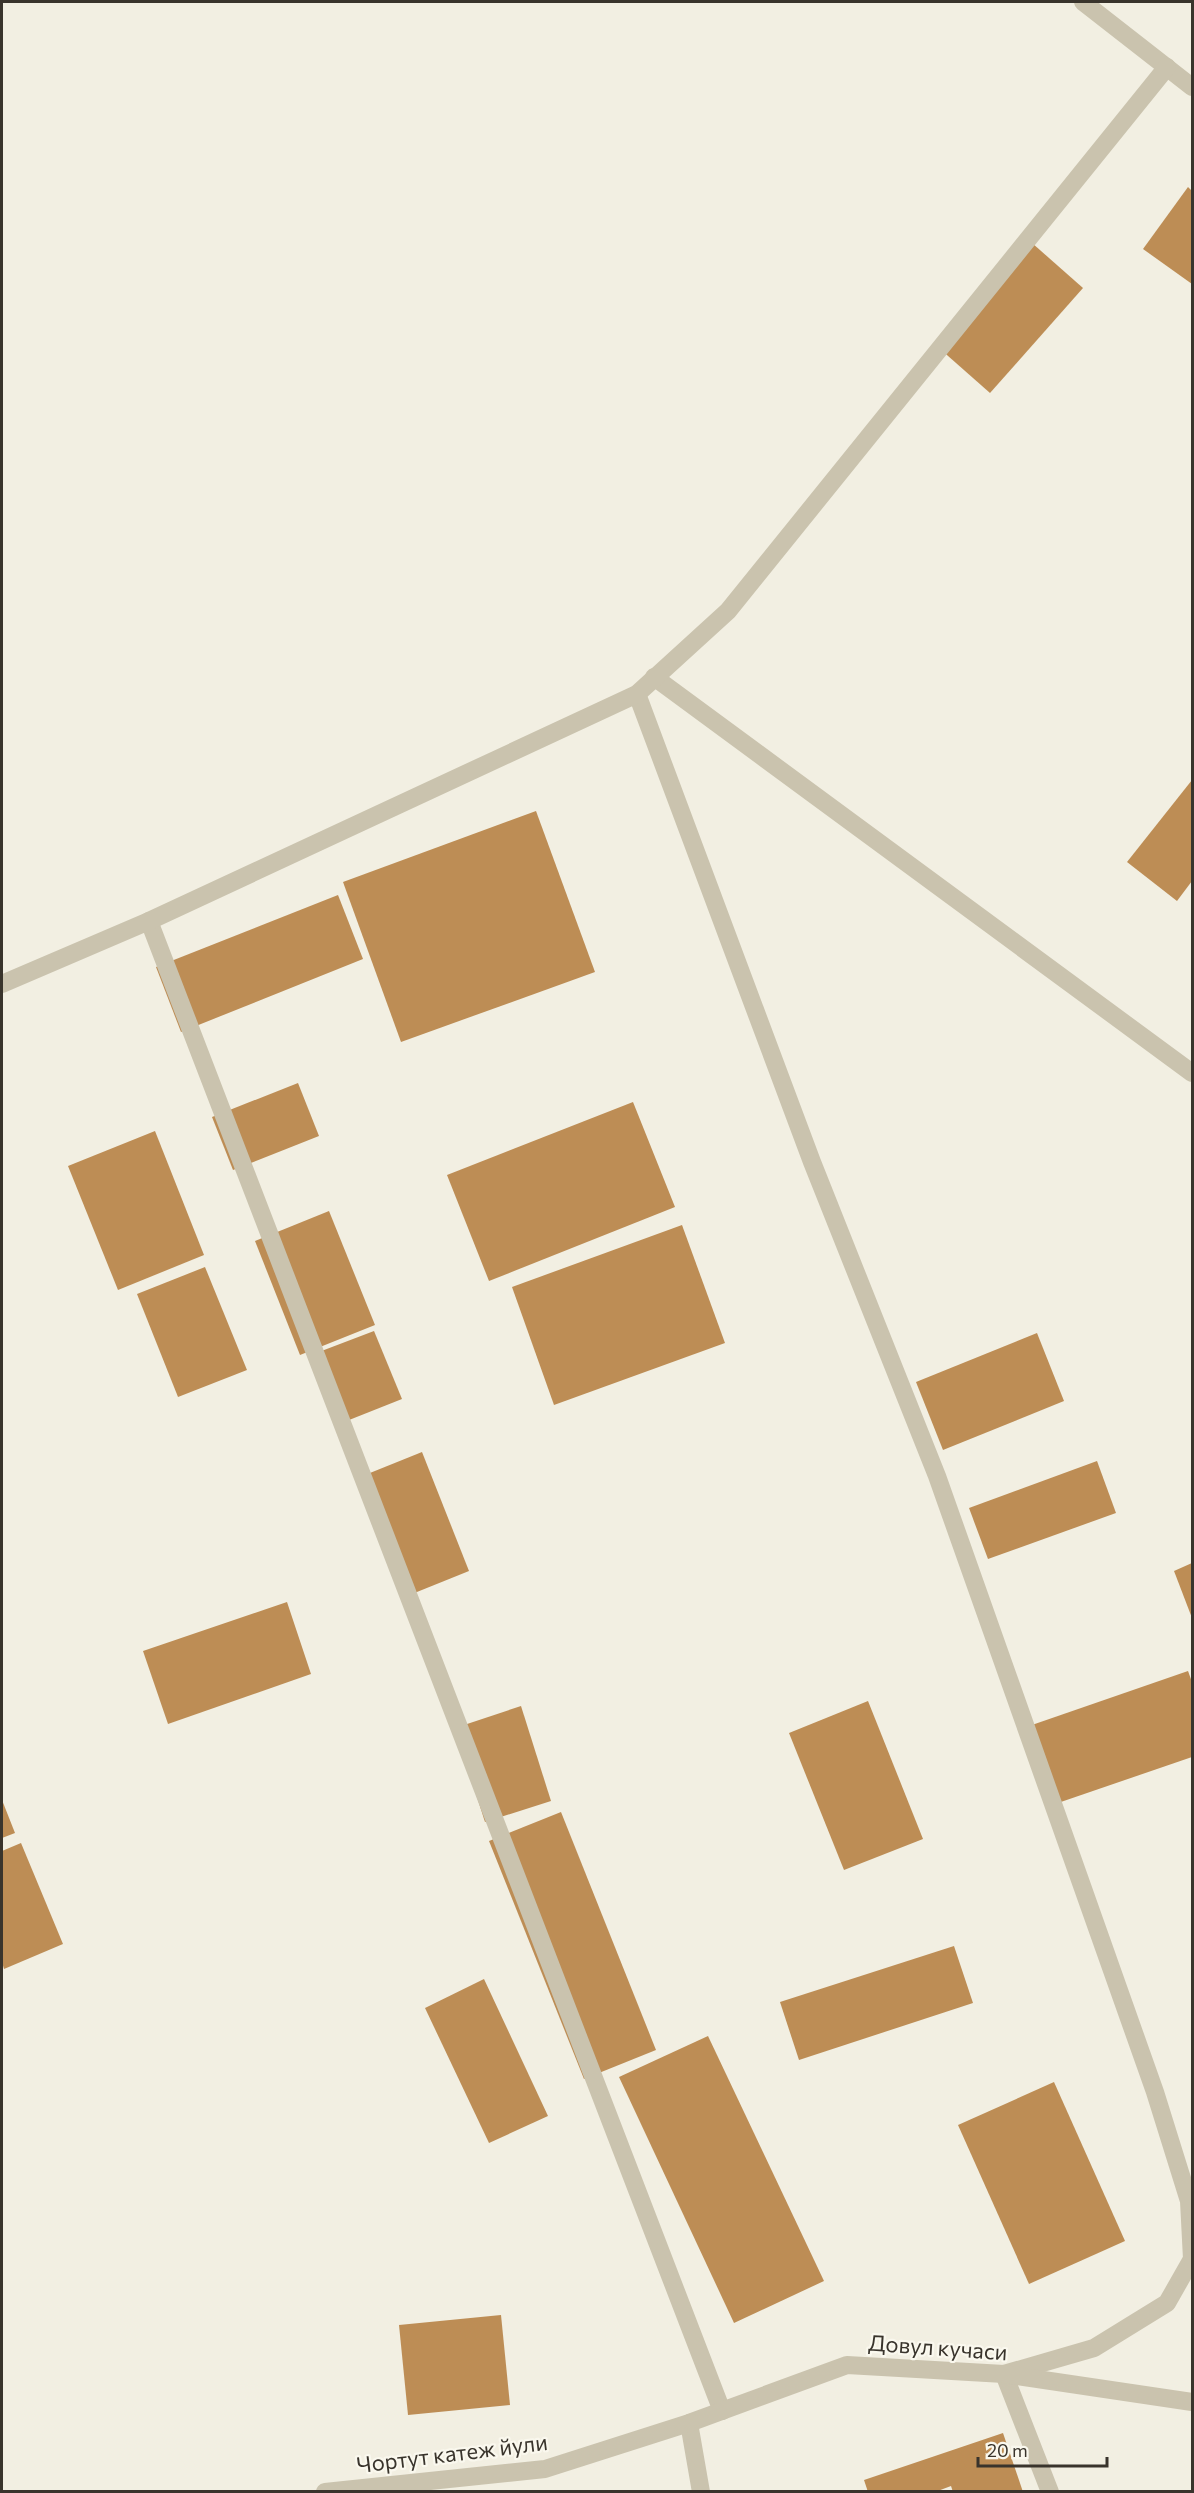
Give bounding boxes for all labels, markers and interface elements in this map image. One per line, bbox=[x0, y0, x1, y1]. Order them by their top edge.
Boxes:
street label: Довул кучаси bbox=[868, 2329, 1008, 2365]
street label: Чортут катеж йули bbox=[355, 2428, 549, 2478]
scale bar bbox=[978, 2430, 1107, 2468]
text: 20 m bbox=[987, 2439, 1028, 2461]

